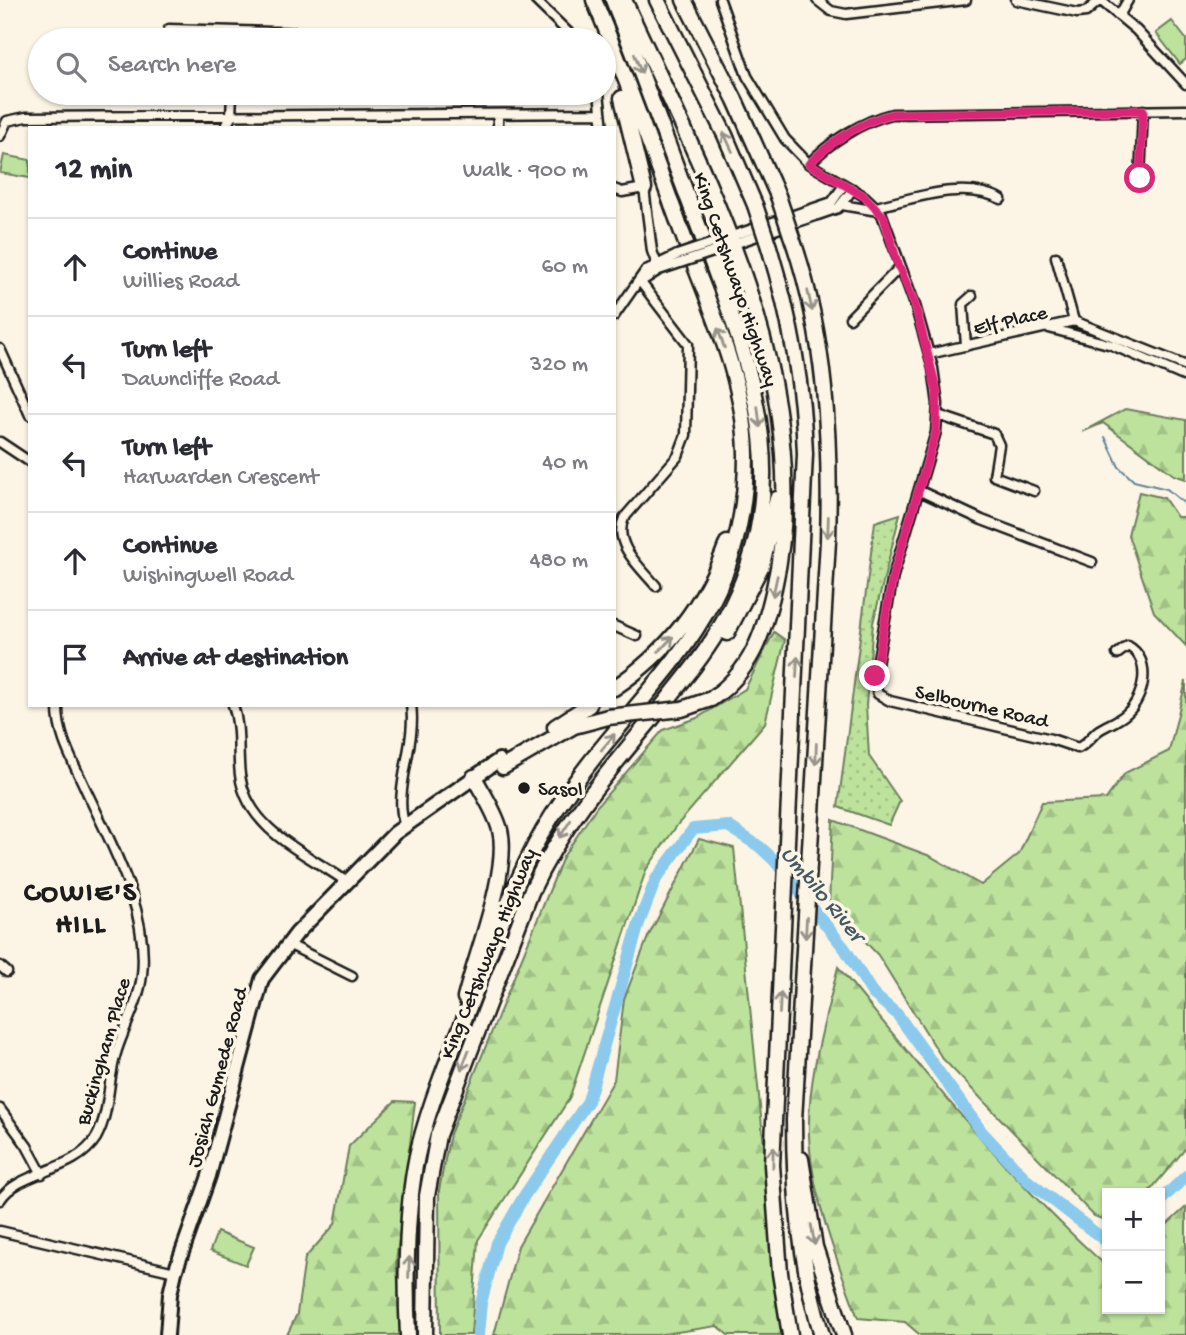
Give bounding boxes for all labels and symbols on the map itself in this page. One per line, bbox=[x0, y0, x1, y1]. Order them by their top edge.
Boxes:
one-way arrow bbox=[632, 52, 645, 74]
one-way arrow bbox=[721, 132, 734, 153]
route start bbox=[1124, 162, 1155, 193]
street label: King Cetshwayo Highway bbox=[685, 170, 782, 391]
one-way arrow bbox=[804, 289, 818, 312]
street label: Elf Place bbox=[971, 302, 1051, 343]
one-way arrow bbox=[714, 328, 726, 350]
one-way arrow bbox=[753, 405, 766, 428]
one-way arrow bbox=[822, 515, 835, 538]
one-way arrow bbox=[767, 574, 781, 597]
one-way arrow bbox=[658, 636, 675, 653]
one-way arrow bbox=[791, 656, 804, 679]
route end bbox=[859, 660, 890, 691]
street label: Selbourne Road bbox=[912, 681, 1052, 736]
one-way arrow bbox=[600, 734, 616, 752]
one-way arrow bbox=[809, 742, 822, 765]
place label: Sasol bbox=[538, 779, 583, 804]
marker: Sasol bbox=[516, 780, 532, 796]
one-way arrow bbox=[558, 819, 572, 838]
water label: Umbilo River bbox=[774, 842, 872, 952]
street label: King Cetshwayo Highway bbox=[437, 845, 544, 1063]
district label: COWIE'S HILL bbox=[24, 878, 138, 943]
one-way arrow bbox=[799, 916, 812, 939]
street label: Buckingham Place bbox=[72, 974, 139, 1130]
street label: Josiah Gumede Road bbox=[183, 984, 256, 1171]
one-way arrow bbox=[773, 992, 786, 1015]
one-way arrow bbox=[458, 1048, 471, 1070]
one-way arrow bbox=[766, 1146, 779, 1169]
one-way arrow bbox=[807, 1223, 820, 1246]
one-way arrow bbox=[402, 1256, 415, 1279]

